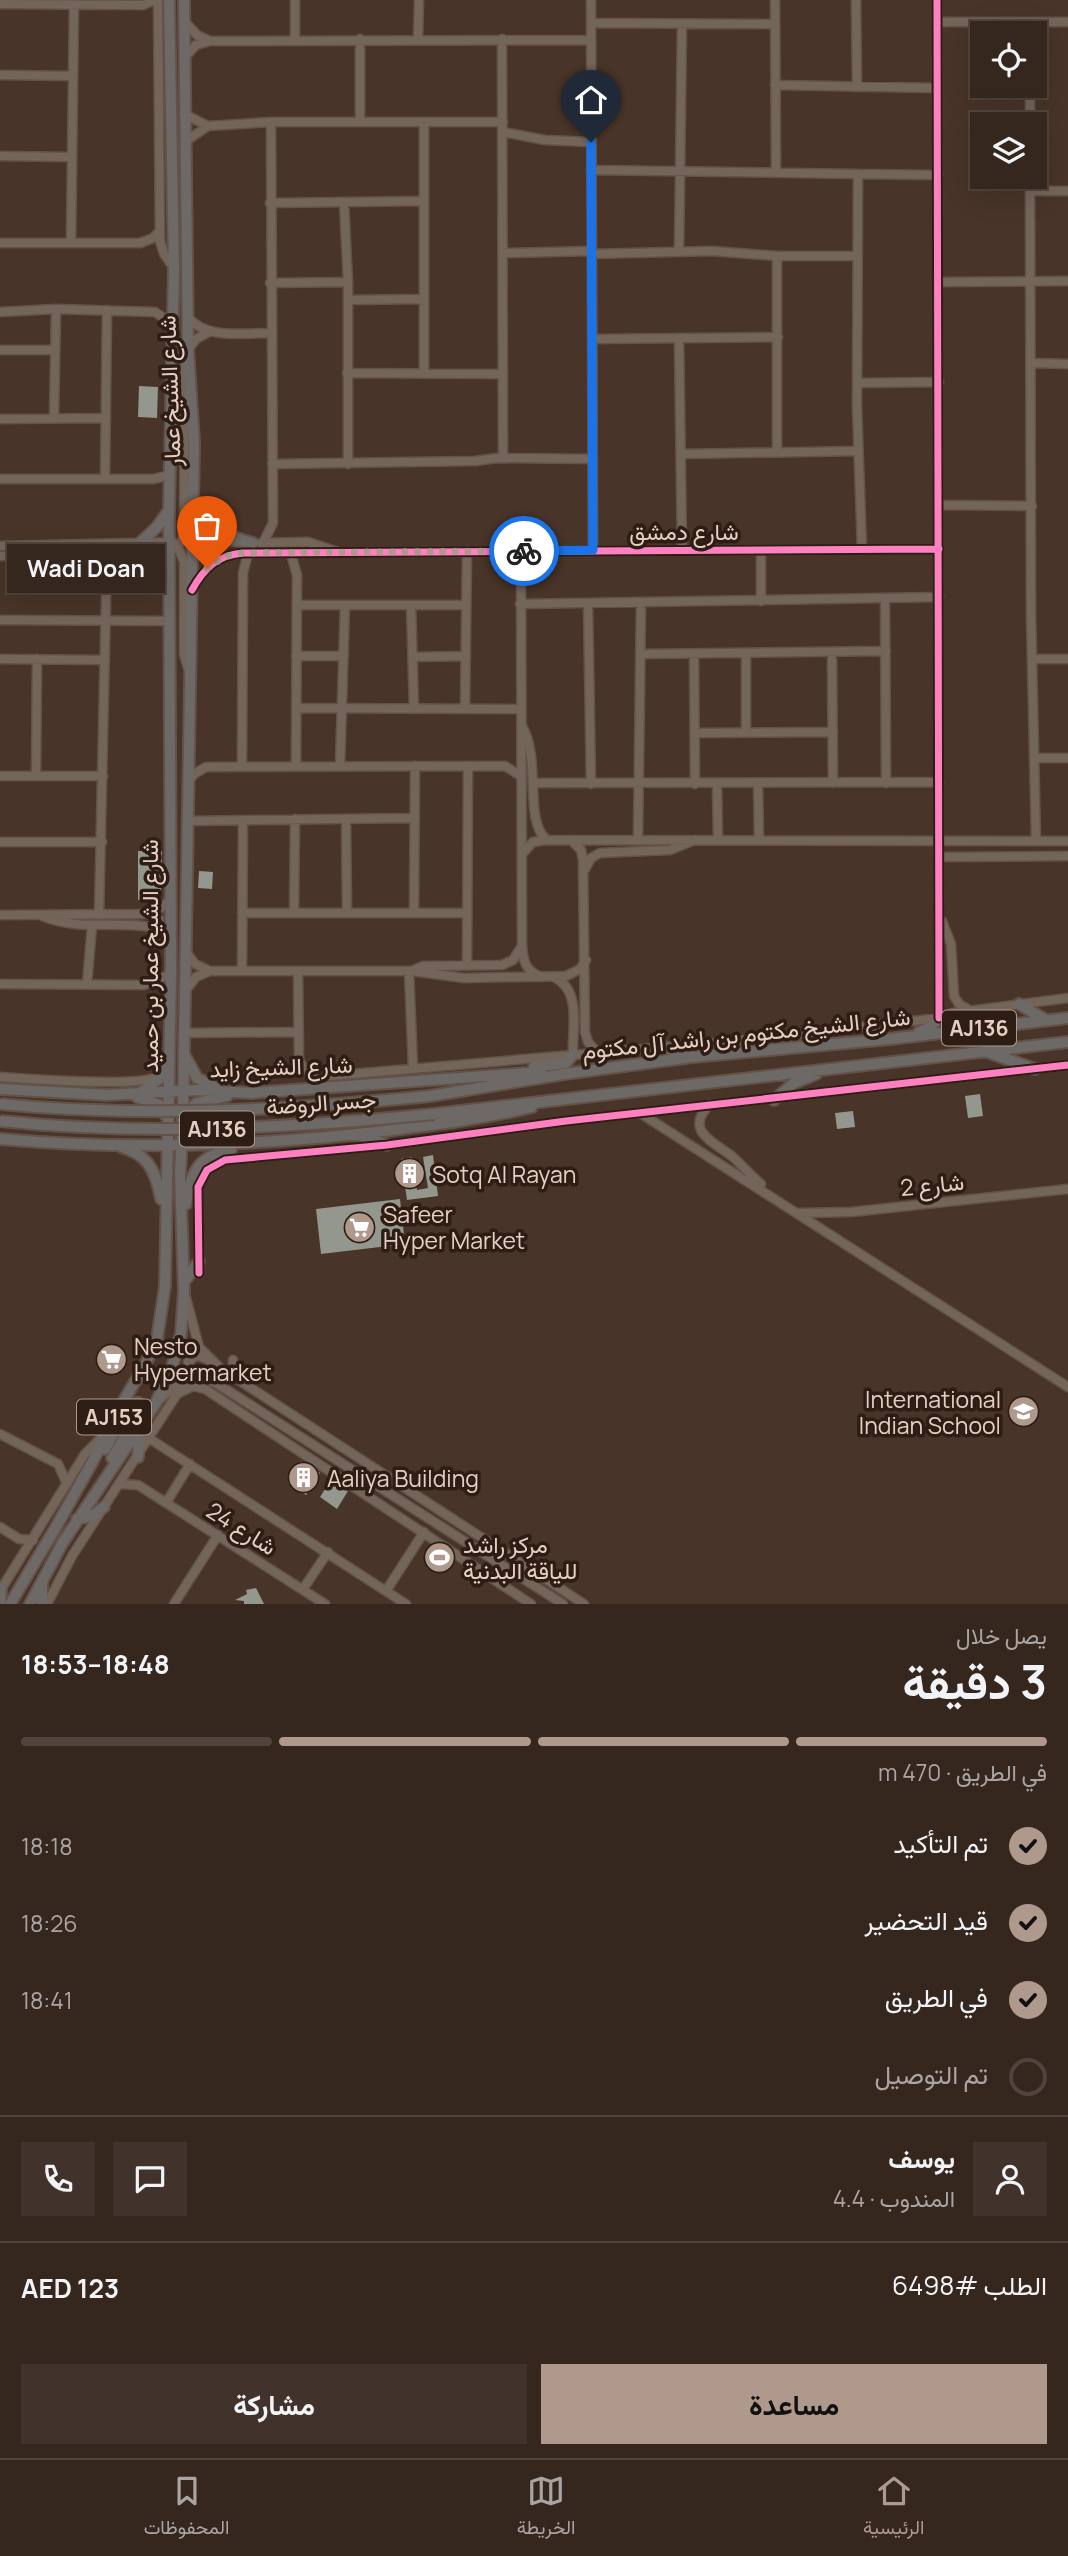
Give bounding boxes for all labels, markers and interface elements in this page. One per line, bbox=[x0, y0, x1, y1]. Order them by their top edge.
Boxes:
map controls bbox=[970, 21, 1047, 189]
button: locate bbox=[970, 21, 1047, 98]
pin bbox=[561, 70, 621, 142]
icon: home bbox=[572, 81, 610, 119]
button: layers bbox=[970, 112, 1047, 189]
street label: شارع الشيخ عمار bbox=[150, 315, 189, 468]
pin bbox=[177, 496, 237, 568]
icon: bag bbox=[188, 507, 226, 545]
street label: شارع دمشق bbox=[629, 515, 739, 548]
courier bbox=[489, 516, 559, 586]
icon: bike bbox=[505, 532, 543, 570]
callout: Wadi Doan bbox=[8, 544, 165, 592]
text: Wadi Doan bbox=[27, 552, 145, 584]
street label: شارع الشيخ عمار بن حميد bbox=[133, 839, 166, 1073]
street label: شارع الشيخ مكتوم بن راشد آل مكتوم bbox=[580, 1000, 912, 1067]
road number: AJ136 bbox=[942, 1010, 1016, 1046]
street label: شارع الشيخ زايد bbox=[209, 1048, 353, 1085]
street label: جسر الروضة bbox=[265, 1082, 377, 1122]
road number: AJ136 bbox=[180, 1112, 254, 1146]
building icon: Sotq Al Rayan bbox=[392, 1157, 426, 1191]
place label: Sotq Al Rayan bbox=[432, 1158, 576, 1190]
street label: شارع 2 bbox=[899, 1165, 966, 1204]
place label: Safeer Hyper Market bbox=[383, 1198, 525, 1256]
supermarket icon: Safeer Hyper Market bbox=[343, 1210, 377, 1244]
place label: Nesto Hypermarket bbox=[134, 1330, 272, 1388]
supermarket icon: Nesto Hypermarket bbox=[94, 1342, 128, 1376]
place label: International Indian School bbox=[859, 1383, 1001, 1441]
school or university icon: International Indian School bbox=[1007, 1395, 1041, 1429]
road number: AJ153 bbox=[77, 1400, 151, 1434]
building icon: Aaliya Building bbox=[287, 1461, 321, 1495]
place label: Aaliya Building bbox=[327, 1462, 479, 1494]
street label: شارع 24 bbox=[200, 1494, 283, 1563]
place label: مركز راشد للياقة البدنية bbox=[463, 1528, 577, 1586]
sports icon: مركز راشد للياقة البدنية bbox=[423, 1540, 457, 1574]
text: يصل خلال bbox=[956, 1619, 1047, 1651]
text: 18:48–18:53 bbox=[21, 1646, 170, 1682]
text: 3 دقيقة bbox=[903, 1650, 1047, 1713]
text: في الطريق · 470 m bbox=[878, 1756, 1047, 1788]
text: تم التأكيد bbox=[893, 1825, 988, 1861]
icon: check bbox=[1009, 1827, 1047, 1865]
text: 18:18 bbox=[21, 1830, 73, 1862]
text: قيد التحضير bbox=[864, 1902, 988, 1938]
icon: check bbox=[1009, 1904, 1047, 1942]
text: 18:26 bbox=[21, 1907, 78, 1939]
text: في الطريق bbox=[885, 1979, 988, 2015]
icon: check bbox=[1009, 1981, 1047, 2019]
text: 18:41 bbox=[21, 1984, 73, 2016]
text: تم التوصيل bbox=[874, 2056, 988, 2092]
text: يوسف bbox=[888, 2140, 955, 2176]
button: phone bbox=[21, 2142, 95, 2216]
button: chat bbox=[113, 2142, 187, 2216]
button: person bbox=[973, 2142, 1047, 2216]
text: المندوب · 4.4 bbox=[833, 2182, 955, 2214]
text: الطلب #6498 bbox=[892, 2267, 1047, 2303]
text: AED 123 bbox=[21, 2270, 119, 2306]
button: مشاركة bbox=[21, 2364, 527, 2444]
button: مساعدة bbox=[541, 2364, 1047, 2444]
tab: المحفوظات bbox=[144, 2472, 229, 2544]
tab: الخريطة bbox=[517, 2472, 575, 2544]
tab: الرئيسية bbox=[863, 2472, 924, 2544]

